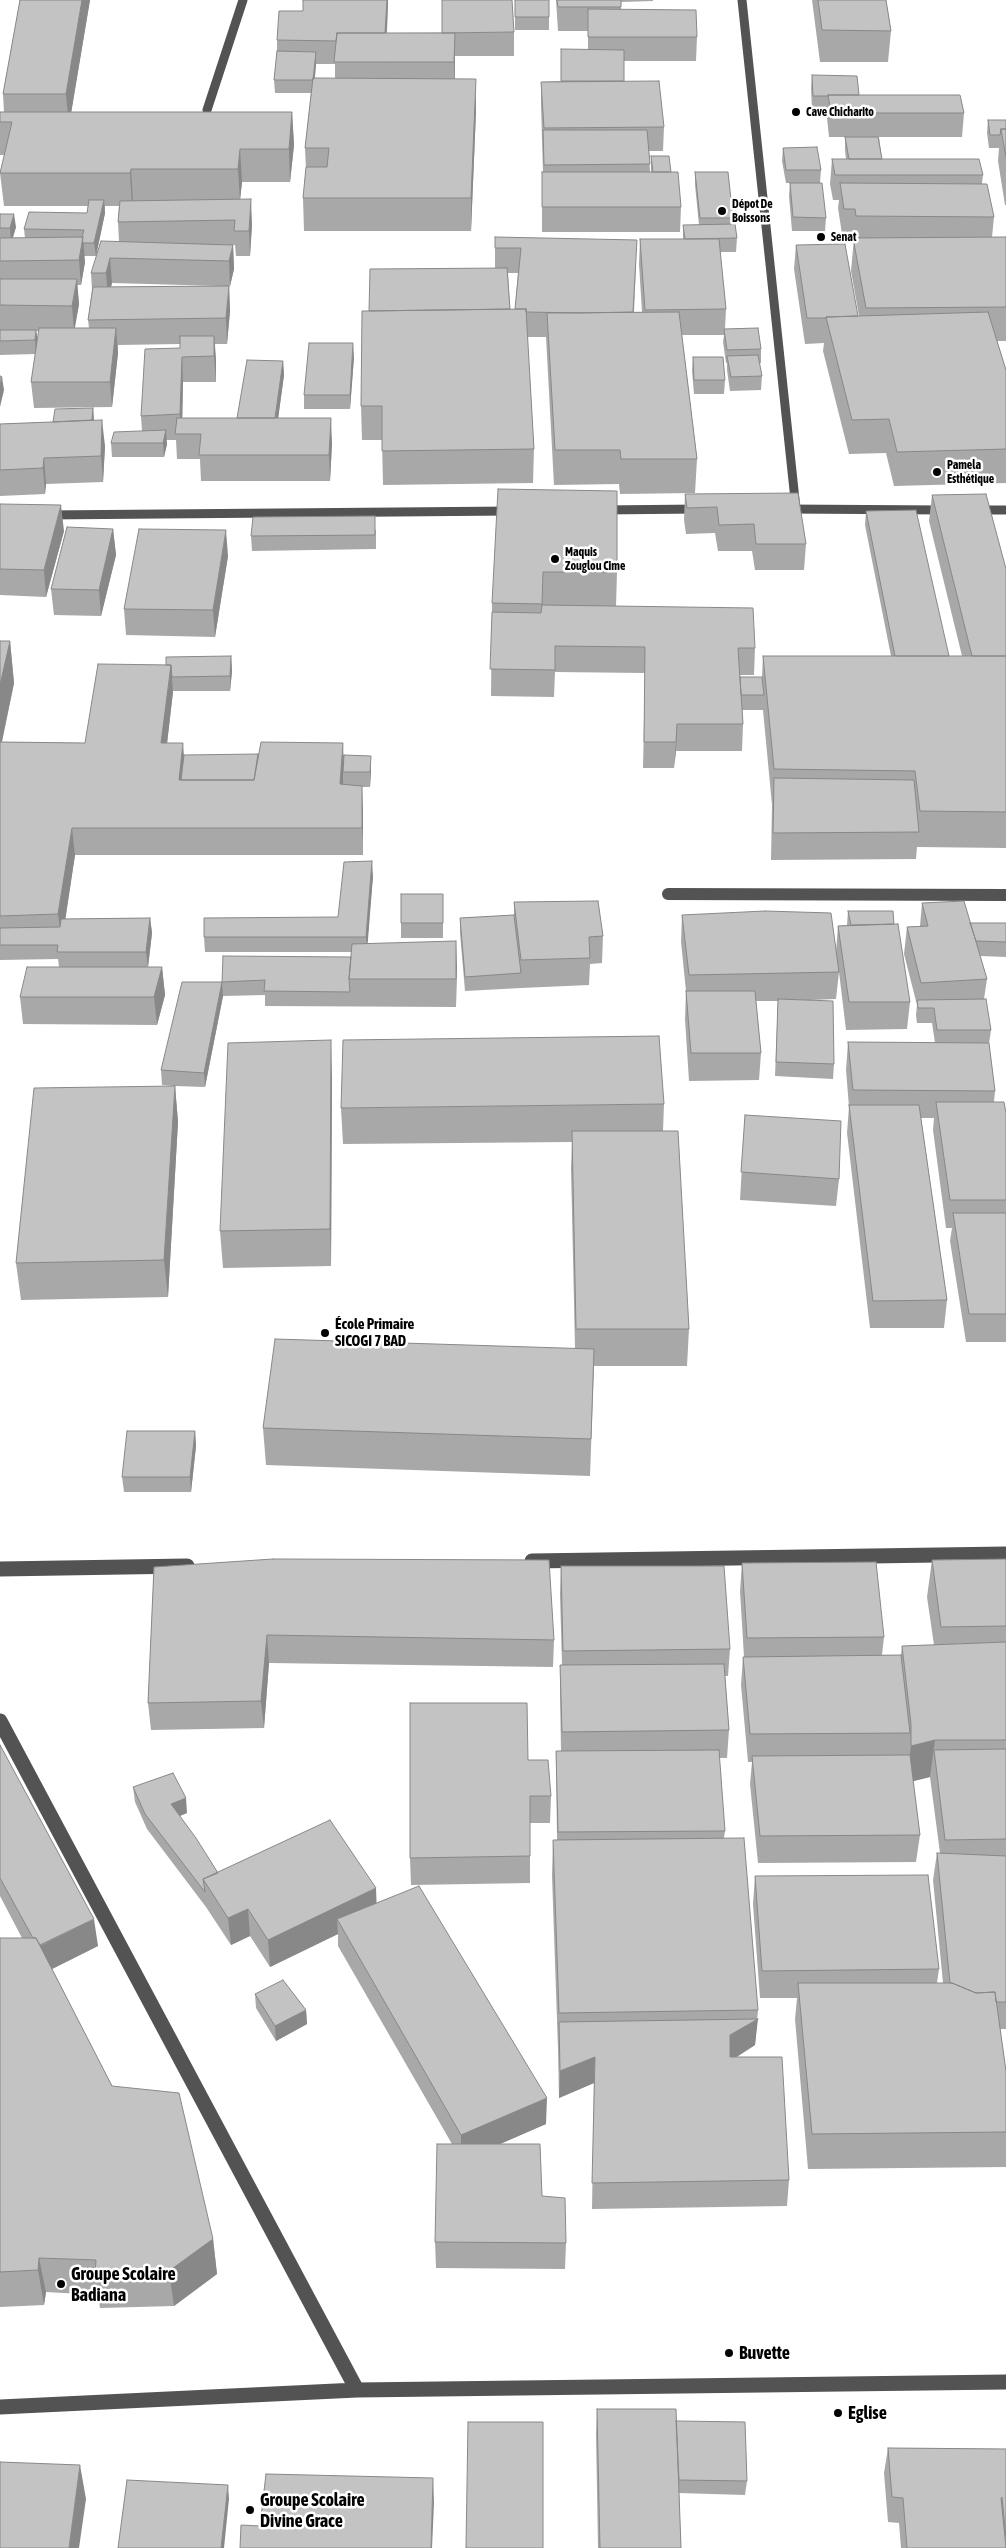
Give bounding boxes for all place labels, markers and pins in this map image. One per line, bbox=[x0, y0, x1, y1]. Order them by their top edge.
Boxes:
place label: Cave Chicharito bbox=[806, 105, 874, 119]
marker: Cave Chicharito bbox=[790, 106, 802, 118]
place label: Dépot De Boissons bbox=[732, 197, 773, 225]
marker: Dépot De Boissons bbox=[716, 205, 728, 217]
place label: Senat bbox=[831, 230, 856, 244]
marker: Senat bbox=[815, 231, 827, 243]
place label: Pamela Esthétique bbox=[947, 458, 994, 486]
marker: Pamela Esthétique bbox=[931, 466, 943, 478]
place label: Maquis Zouglou Cime bbox=[565, 545, 625, 573]
marker: Maquis Zouglou Cime bbox=[549, 553, 561, 565]
place label: École Primaire SICOGI 7 BAD bbox=[335, 1315, 414, 1350]
marker: École Primaire SICOGI 7 BAD bbox=[319, 1327, 331, 1339]
place label: Groupe Scolaire Badiana bbox=[71, 2263, 176, 2306]
marker: Groupe Scolaire Badiana bbox=[55, 2278, 67, 2290]
place label: Buvette bbox=[739, 2342, 790, 2364]
marker: Buvette bbox=[723, 2347, 735, 2359]
place label: Eglise bbox=[848, 2402, 887, 2424]
marker: Eglise bbox=[832, 2407, 844, 2419]
place label: Groupe Scolaire Divine Grace bbox=[260, 2489, 365, 2532]
marker: Groupe Scolaire Divine Grace bbox=[244, 2504, 256, 2516]

